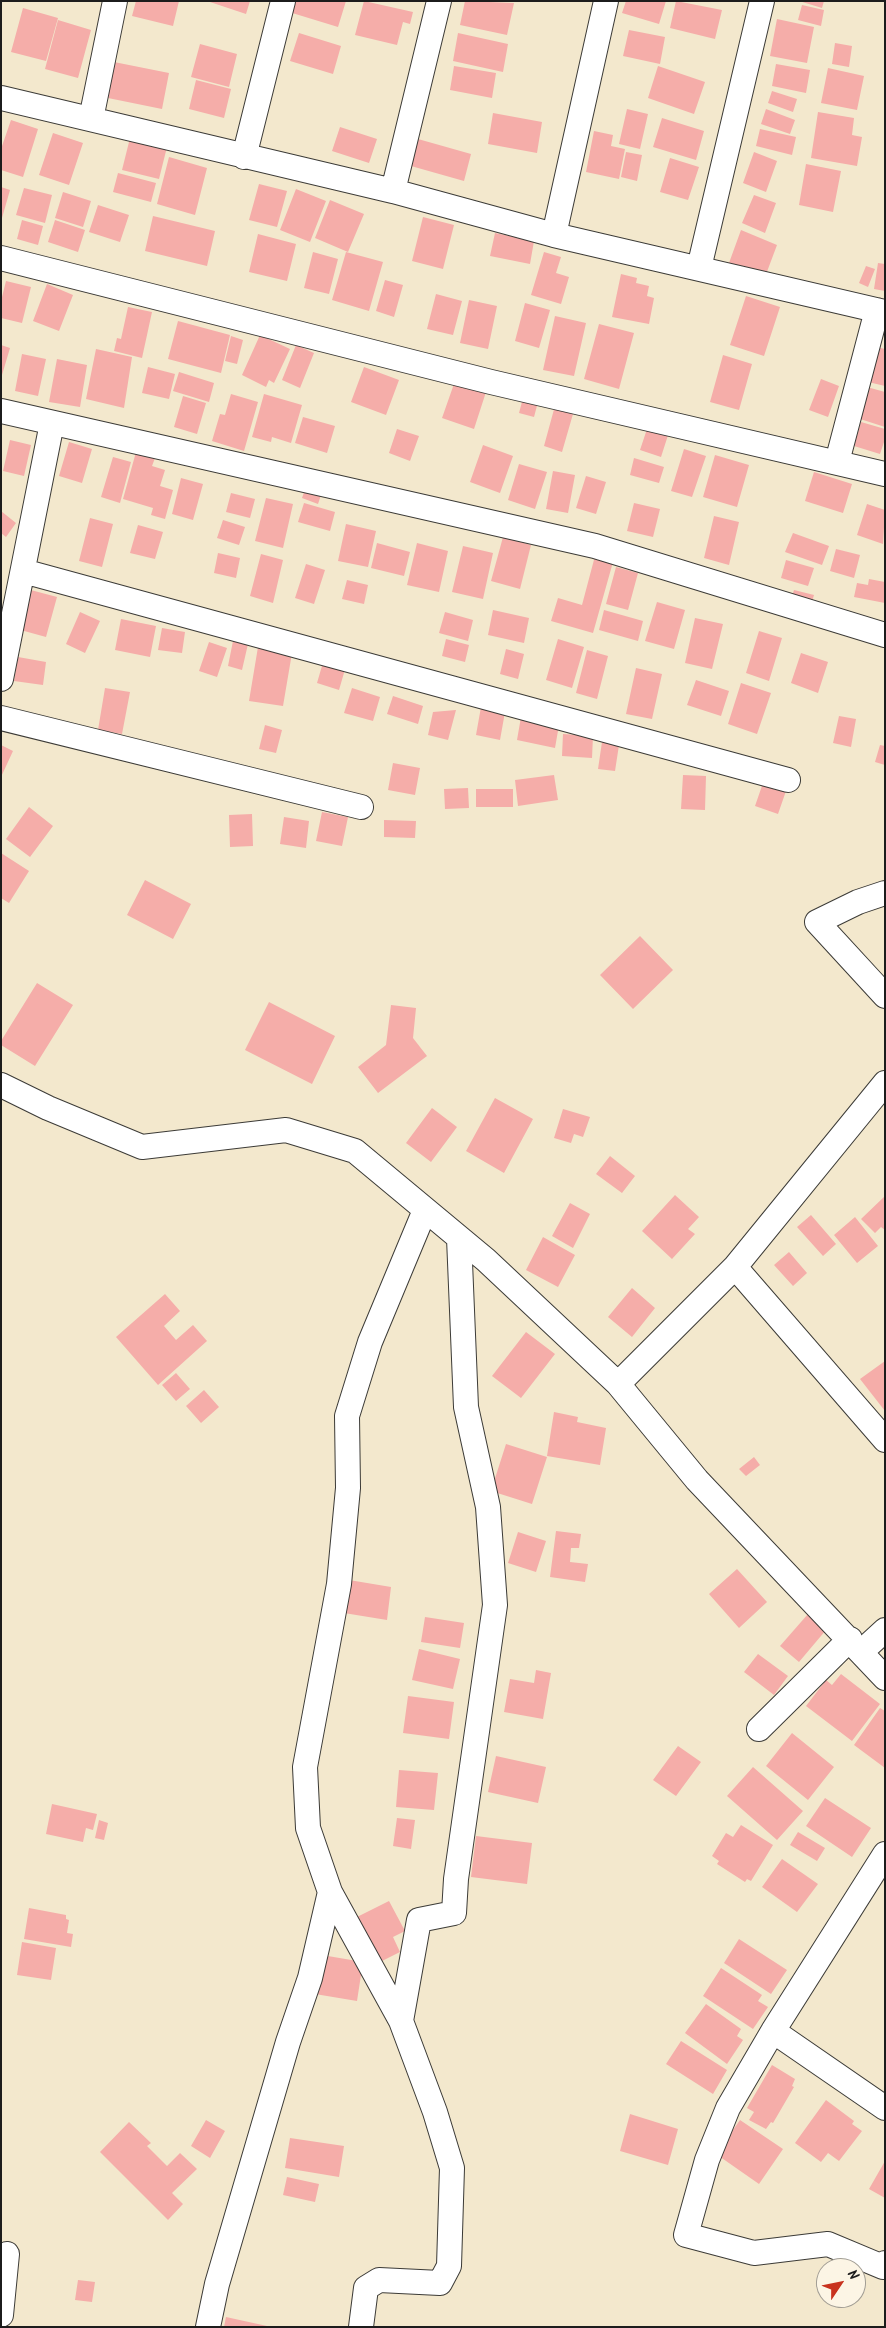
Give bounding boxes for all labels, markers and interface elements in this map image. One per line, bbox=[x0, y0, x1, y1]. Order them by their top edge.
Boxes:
north arrow bbox=[816, 2258, 866, 2308]
text: N bbox=[841, 2265, 864, 2285]

